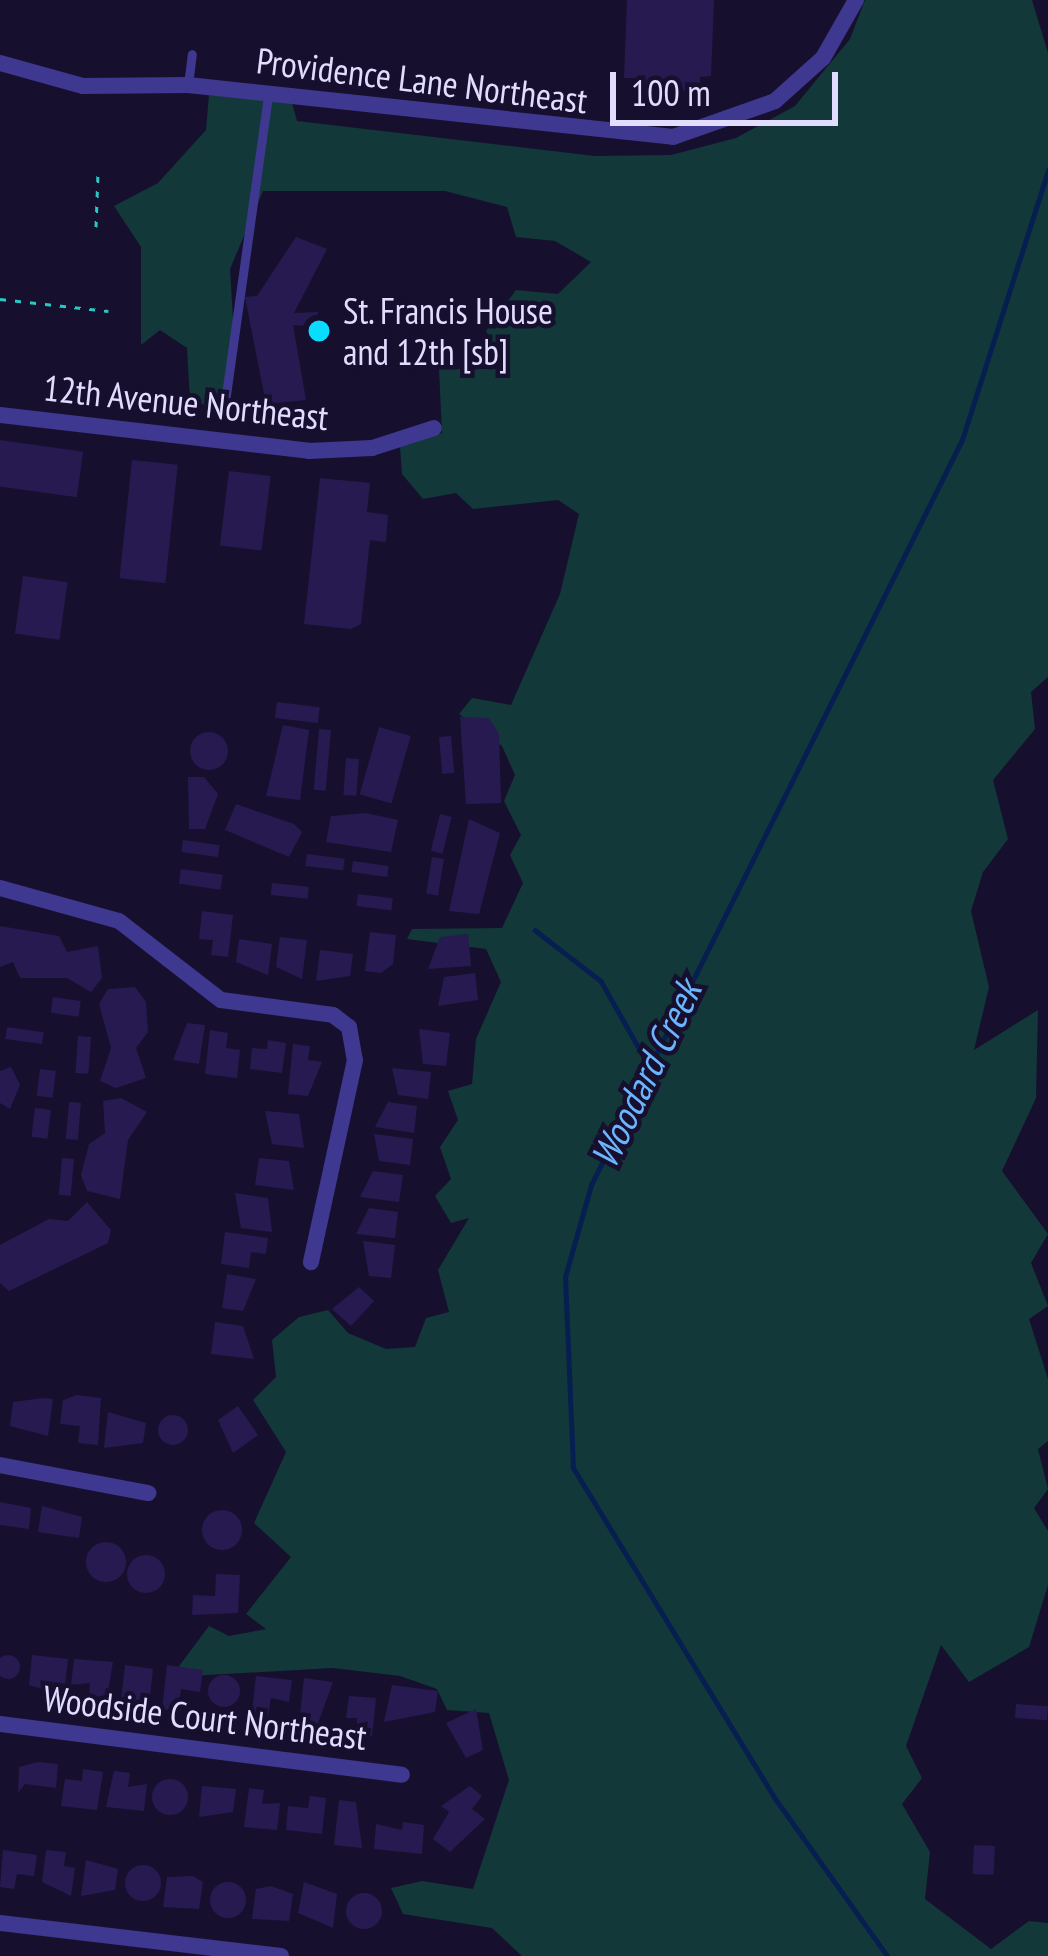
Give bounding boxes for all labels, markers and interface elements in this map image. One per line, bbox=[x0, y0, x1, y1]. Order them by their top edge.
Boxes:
street label: Providence Lane Northeast bbox=[254, 38, 590, 122]
scale bar bbox=[616, 48, 844, 122]
text: 100 m bbox=[631, 69, 711, 116]
place label: St. Francis House and 12th [sb] bbox=[343, 288, 555, 373]
marker: St. Francis House and 12th [sb] bbox=[306, 318, 332, 344]
street label: 12th Avenue Northeast bbox=[41, 366, 331, 438]
water label: Woodard Creek bbox=[581, 973, 711, 1175]
street label: Woodside Court Northeast bbox=[41, 1676, 369, 1758]

